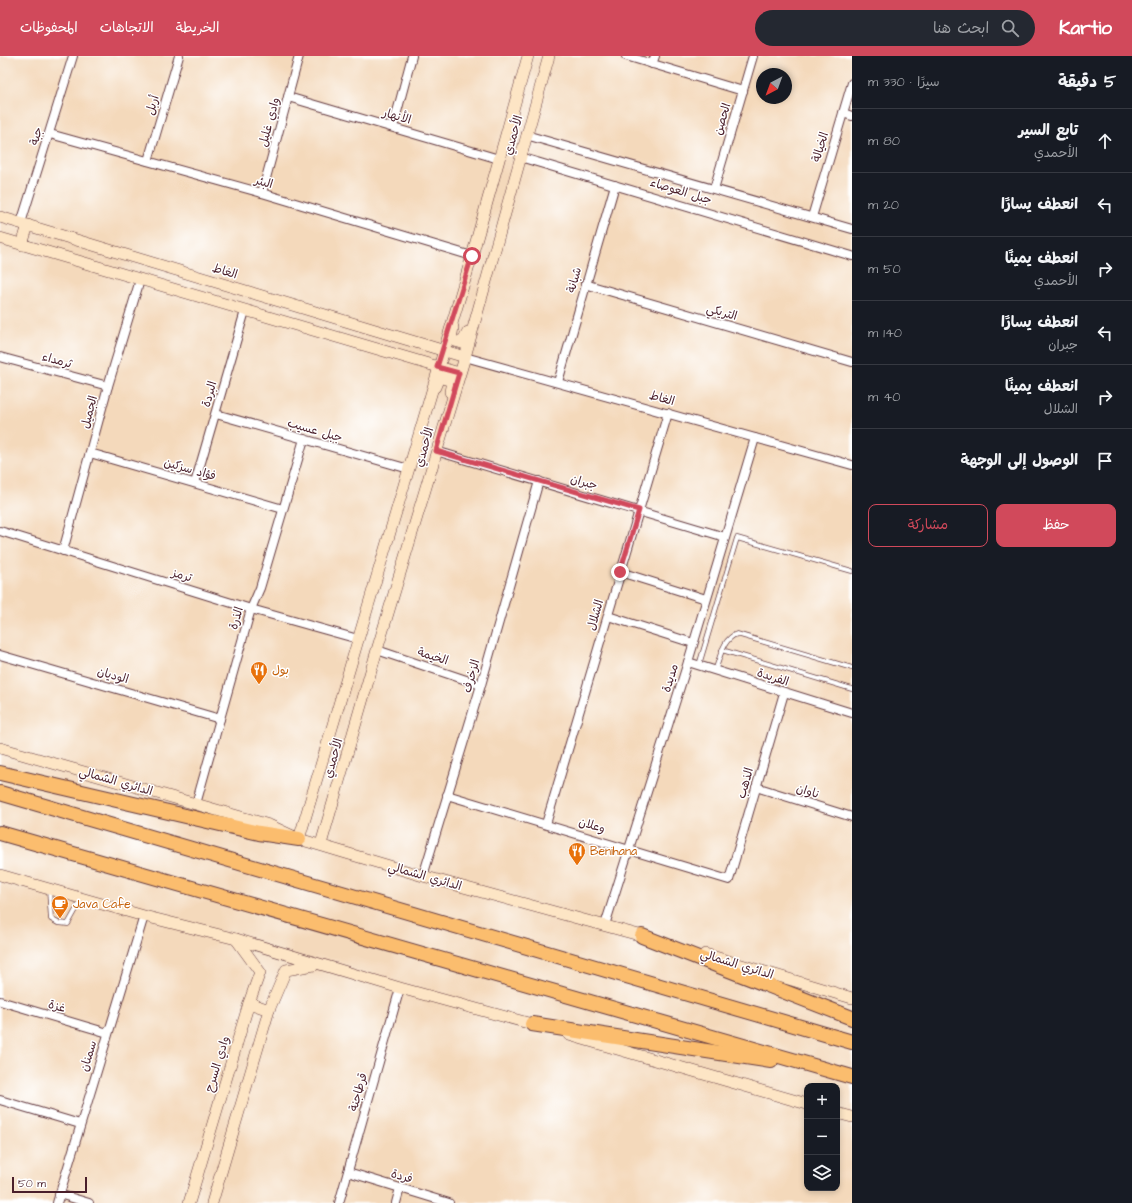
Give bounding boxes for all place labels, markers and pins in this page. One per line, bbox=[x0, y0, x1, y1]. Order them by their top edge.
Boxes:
restaurant icon: بول bbox=[249, 660, 269, 685]
place label: بول bbox=[272, 662, 289, 679]
restaurant icon: Benihana bbox=[567, 841, 587, 866]
place label: Benihana bbox=[590, 843, 637, 860]
cafe icon: Java Cafe bbox=[50, 894, 70, 919]
place label: Java Cafe bbox=[73, 896, 131, 913]

